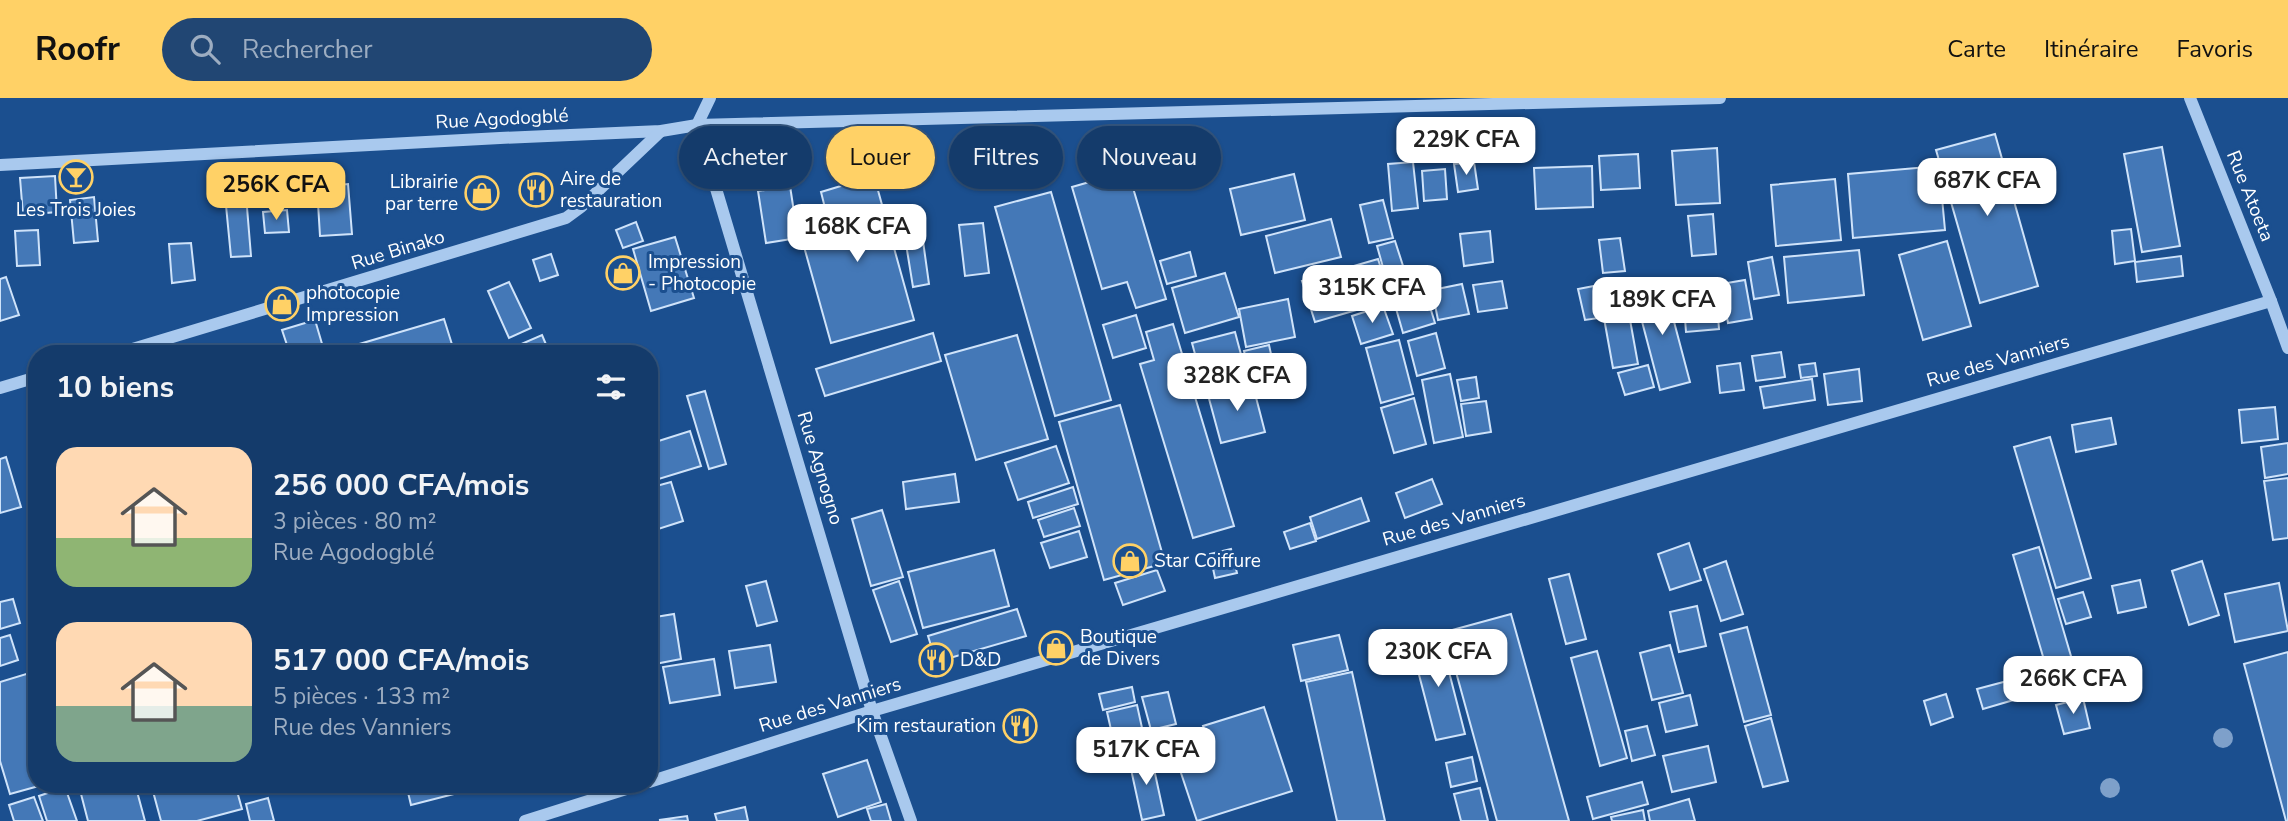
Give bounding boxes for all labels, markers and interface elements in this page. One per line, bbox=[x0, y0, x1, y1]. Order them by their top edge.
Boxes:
search box bbox=[162, 18, 652, 81]
text: Roofr bbox=[35, 27, 120, 72]
icon: search bbox=[186, 30, 224, 68]
text: Rechercher bbox=[242, 32, 373, 67]
text: Carte bbox=[1947, 33, 2006, 65]
text: Itinéraire bbox=[2044, 33, 2138, 65]
text: Favoris bbox=[2176, 33, 2253, 65]
street label: Rue Agodogblé bbox=[435, 103, 569, 135]
pin: 229K CFA bbox=[1394, 118, 1538, 177]
text: 229K CFA bbox=[1412, 124, 1520, 155]
chip: Acheter bbox=[679, 126, 812, 189]
chip: Louer bbox=[826, 126, 935, 189]
chip: Filtres bbox=[949, 126, 1063, 189]
chip: Nouveau bbox=[1077, 126, 1221, 189]
street label: Rue Atoeta bbox=[2220, 147, 2280, 245]
bar icon: Les Trois Joies bbox=[57, 158, 95, 196]
pin: 687K CFA bbox=[1915, 158, 2059, 218]
pin: 256K CFA bbox=[204, 162, 348, 222]
text: 687K CFA bbox=[1933, 165, 2041, 196]
place label: Aire de restauration bbox=[560, 166, 662, 214]
text: 256K CFA bbox=[222, 169, 330, 200]
place label: Librairie par terre bbox=[385, 169, 458, 217]
restaurant icon: Aire de restauration bbox=[517, 171, 555, 209]
shop icon: Librairie par terre bbox=[463, 174, 501, 212]
place label: Les Trois Joies bbox=[16, 197, 136, 223]
pin: 168K CFA bbox=[785, 204, 929, 264]
text: 168K CFA bbox=[803, 211, 911, 242]
street label: Rue Binako bbox=[348, 223, 448, 277]
place label: Impression - Photocopie bbox=[648, 249, 756, 297]
shop icon: Impression - Photocopie bbox=[604, 254, 642, 292]
pin: 315K CFA bbox=[1300, 266, 1444, 325]
text: 315K CFA bbox=[1318, 272, 1426, 303]
pin: 189K CFA bbox=[1590, 278, 1734, 337]
place label: photocopie Impression bbox=[306, 280, 400, 328]
text: 189K CFA bbox=[1608, 284, 1716, 315]
shop icon: photocopie Impression bbox=[263, 285, 301, 323]
street label: Rue des Vanniers bbox=[1923, 328, 2073, 394]
pin: 328K CFA bbox=[1165, 354, 1309, 413]
text: 328K CFA bbox=[1183, 360, 1291, 391]
text: 10 biens bbox=[56, 367, 174, 408]
icon: filters bbox=[592, 368, 630, 406]
street label: Rue Agnogno bbox=[790, 408, 850, 528]
text: 256 000 CFA/mois bbox=[273, 465, 529, 506]
icon: home bbox=[112, 475, 196, 559]
street label: Rue des Vanniers bbox=[1379, 487, 1529, 553]
text: 3 pièces · 80 m² bbox=[273, 506, 436, 537]
text: Rue Agodogblé bbox=[273, 537, 434, 568]
shop icon: Star Coiffure bbox=[1111, 542, 1149, 580]
place label: Star Coiffure bbox=[1154, 548, 1261, 574]
place label: Boutique de Divers bbox=[1080, 624, 1160, 672]
shop icon: Boutique de Divers bbox=[1037, 629, 1075, 667]
pin: 230K CFA bbox=[1366, 630, 1510, 689]
text: 230K CFA bbox=[1384, 636, 1492, 667]
text: 517 000 CFA/mois bbox=[273, 640, 529, 681]
restaurant icon: D&D bbox=[917, 641, 955, 679]
place label: D&D bbox=[960, 647, 1001, 673]
icon: home bbox=[112, 650, 196, 734]
pin: 266K CFA bbox=[2001, 656, 2145, 716]
text: 266K CFA bbox=[2019, 663, 2127, 694]
street label: Rue des Vanniers bbox=[756, 671, 904, 739]
text: 5 pièces · 133 m² bbox=[273, 681, 450, 712]
restaurant icon: Kim restauration bbox=[1001, 707, 1039, 745]
text: Rue des Vanniers bbox=[273, 712, 452, 743]
place label: Kim restauration bbox=[856, 713, 996, 739]
pin: 517K CFA bbox=[1074, 728, 1218, 787]
text: 517K CFA bbox=[1092, 734, 1200, 765]

